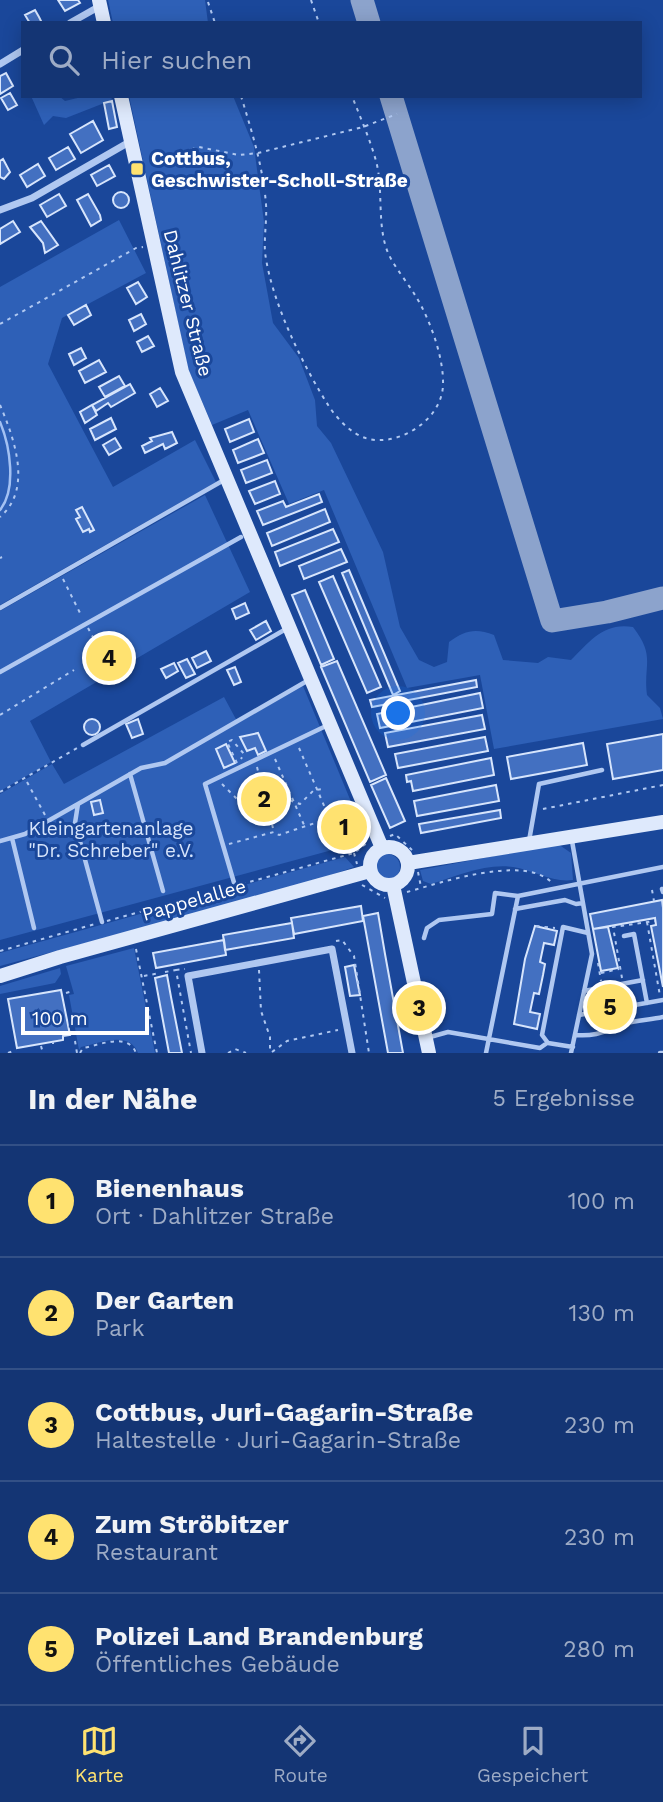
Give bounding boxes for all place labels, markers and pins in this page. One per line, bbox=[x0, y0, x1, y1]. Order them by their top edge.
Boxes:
place label: Cottbus, Geschwister-Scholl-Straße bbox=[151, 147, 408, 192]
marker: Cottbus, Geschwister-Scholl-Straße bbox=[129, 161, 145, 177]
pin: 4 bbox=[86, 632, 132, 684]
pin: 2 bbox=[241, 773, 287, 825]
pin: 1 bbox=[321, 801, 367, 853]
pin: 5 bbox=[587, 981, 633, 1033]
pin: 3 bbox=[396, 982, 442, 1034]

